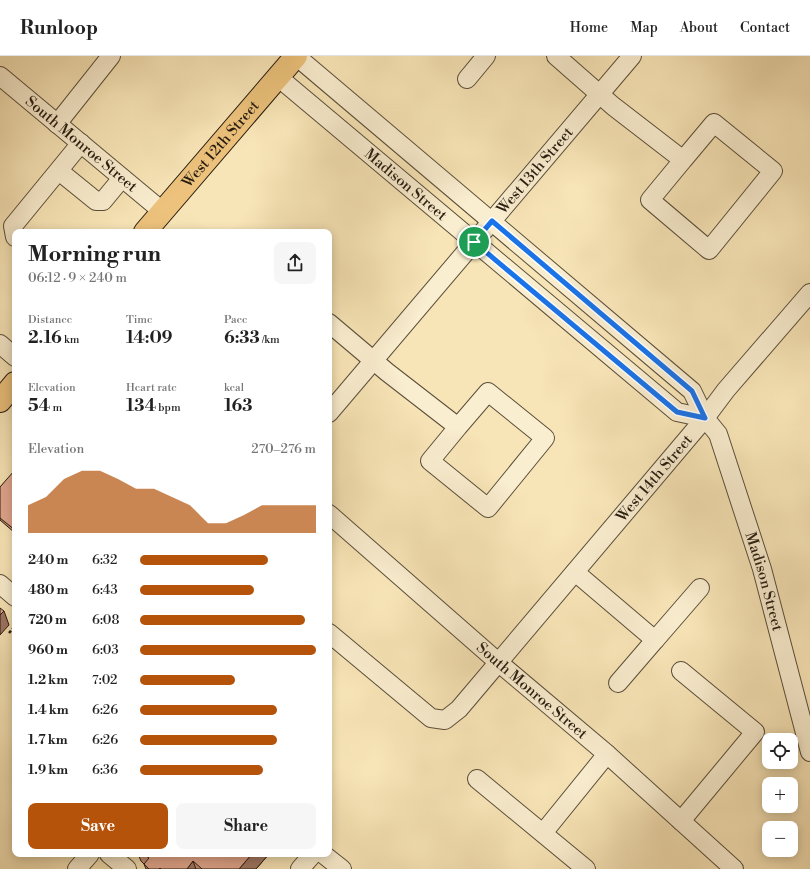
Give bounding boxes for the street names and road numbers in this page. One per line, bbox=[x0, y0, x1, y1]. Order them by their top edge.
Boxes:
street label: South Monroe Street bbox=[22, 92, 142, 196]
street label: West 12th Street bbox=[177, 96, 264, 192]
street label: West 13th Street bbox=[492, 123, 578, 219]
street label: Madison Street bbox=[361, 144, 452, 225]
street label: West 14th Street bbox=[611, 430, 697, 526]
street label: Madison Street bbox=[741, 530, 788, 634]
street label: South Monroe Street bbox=[472, 638, 592, 743]

